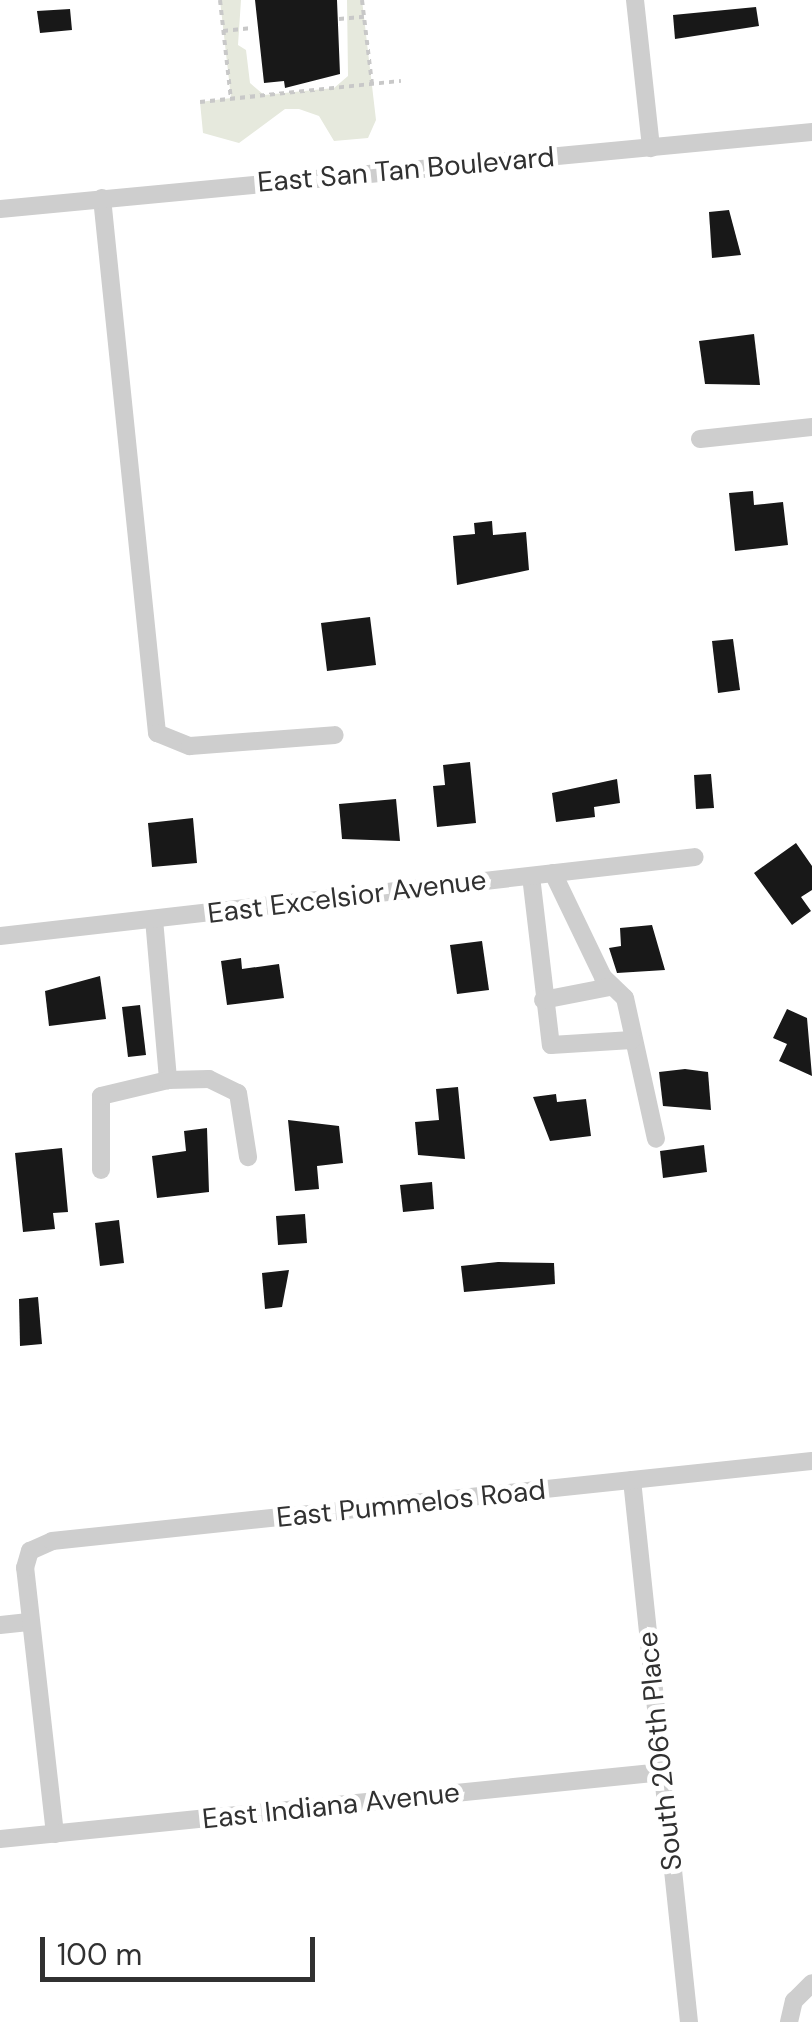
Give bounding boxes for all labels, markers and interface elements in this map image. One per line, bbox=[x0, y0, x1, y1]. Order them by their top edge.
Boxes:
street label: East San Tan Boulevard bbox=[256, 140, 556, 200]
street label: East Excelsior Avenue bbox=[206, 863, 488, 931]
street label: East Pummelos Road bbox=[275, 1473, 547, 1535]
street label: South 206th Place bbox=[631, 1630, 689, 1872]
street label: East Indiana Avenue bbox=[200, 1776, 462, 1836]
scale bar bbox=[45, 1917, 320, 1979]
text: 100 m bbox=[57, 1935, 142, 1974]

